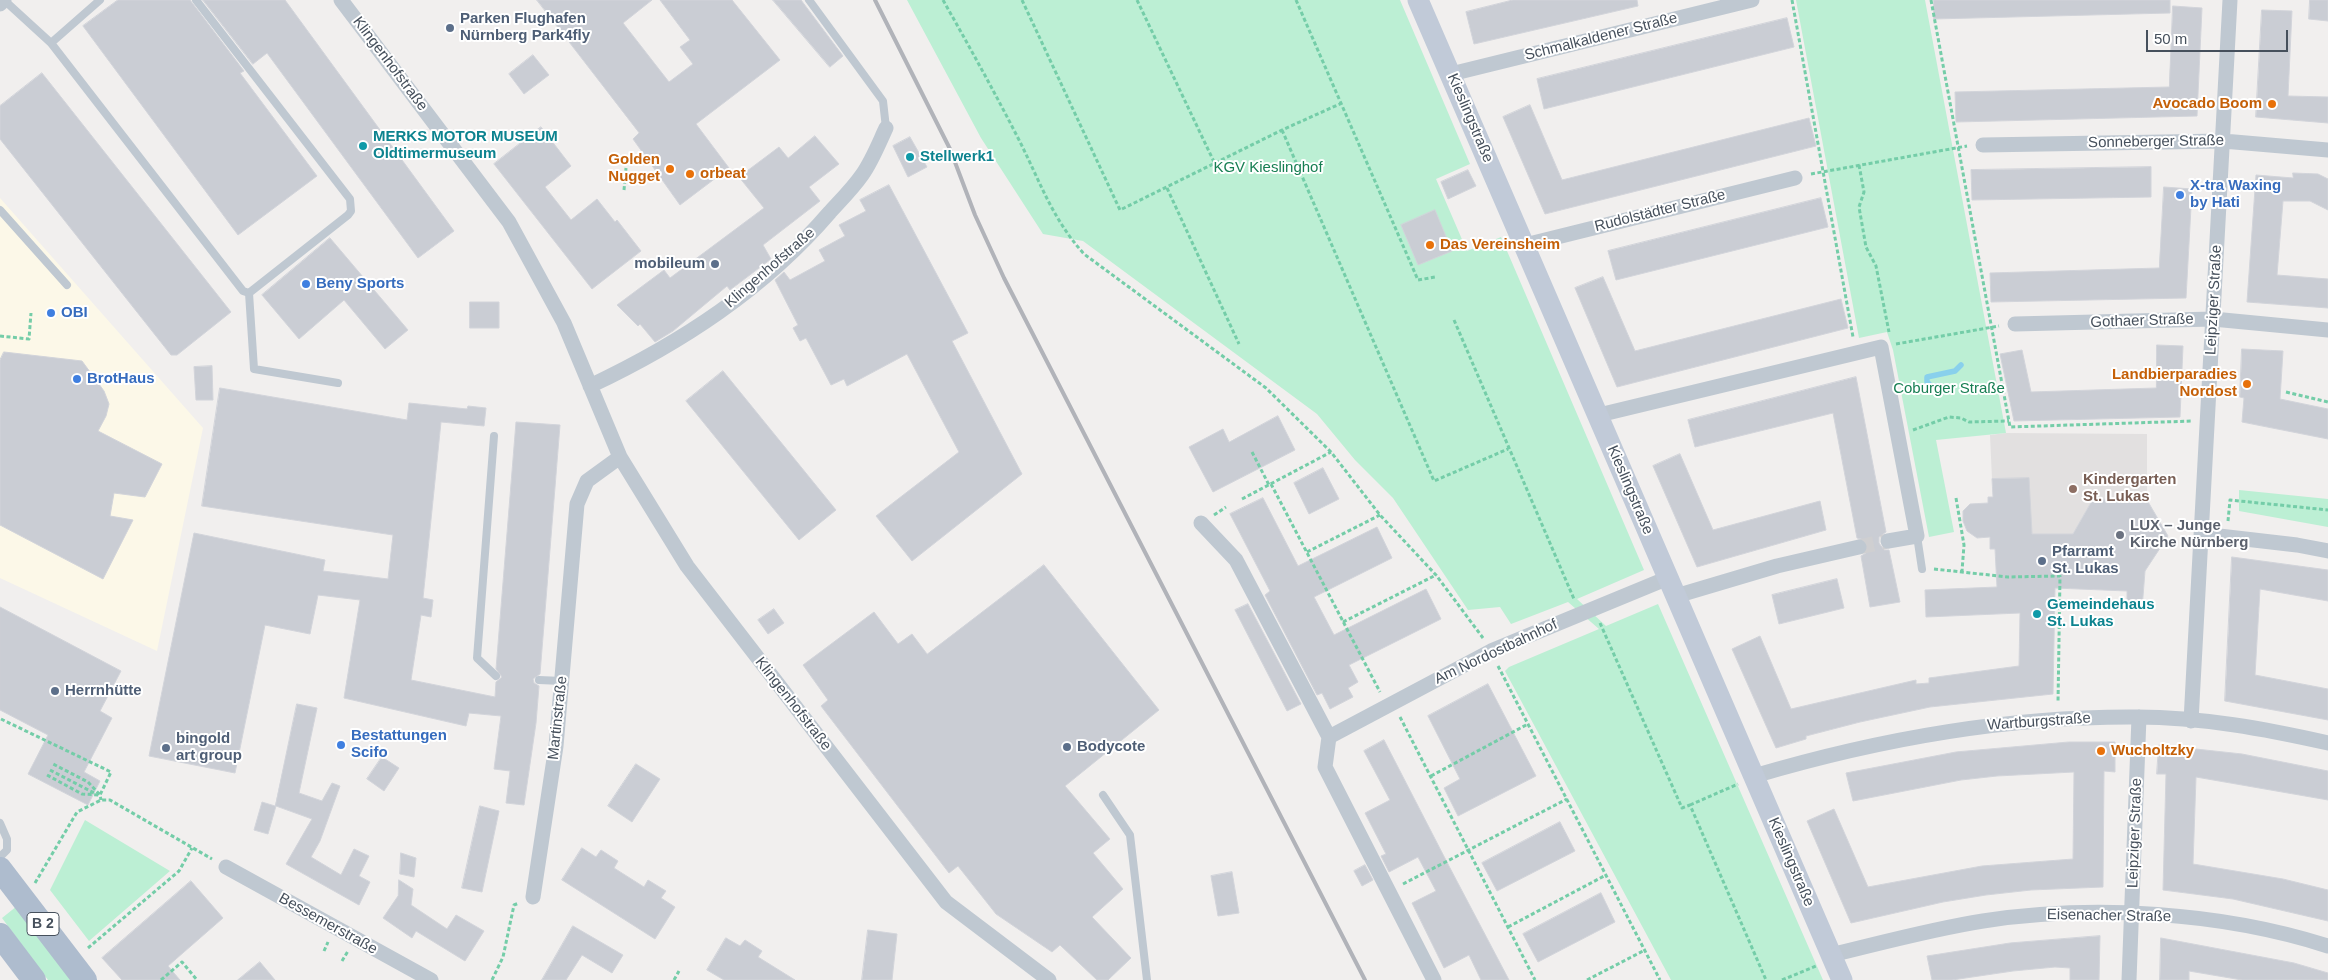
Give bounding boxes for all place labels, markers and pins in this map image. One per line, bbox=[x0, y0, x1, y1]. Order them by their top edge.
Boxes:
place label: Parken Flughafen Nürnberg Park4fly bbox=[460, 10, 590, 45]
marker: Parken Flughafen Nürnberg Park4fly bbox=[444, 22, 456, 34]
place label: Avocado Boom bbox=[2153, 95, 2262, 113]
marker: Avocado Boom bbox=[2266, 98, 2278, 110]
place label: MERKS MOTOR MUSEUM Oldtimermuseum bbox=[373, 128, 558, 163]
marker: MERKS MOTOR MUSEUM Oldtimermuseum bbox=[357, 140, 369, 152]
place label: Stellwerk1 bbox=[920, 148, 994, 166]
place label: Golden Nugget bbox=[608, 151, 660, 186]
marker: Stellwerk1 bbox=[904, 151, 916, 163]
marker: Golden Nugget bbox=[664, 163, 676, 175]
place label: orbeat bbox=[700, 165, 746, 183]
marker: orbeat bbox=[684, 168, 696, 180]
place label: X-tra Waxing by Hati bbox=[2190, 177, 2281, 212]
marker: X-tra Waxing by Hati bbox=[2174, 189, 2186, 201]
place label: Das Vereinsheim bbox=[1440, 236, 1560, 254]
marker: Das Vereinsheim bbox=[1424, 239, 1436, 251]
place label: mobileum bbox=[634, 255, 705, 273]
marker: mobileum bbox=[709, 258, 721, 270]
place label: Beny Sports bbox=[316, 275, 404, 293]
marker: Beny Sports bbox=[300, 278, 312, 290]
place label: OBI bbox=[61, 304, 88, 322]
marker: OBI bbox=[45, 307, 57, 319]
place label: Landbierparadies Nordost bbox=[2112, 366, 2237, 401]
place label: BrotHaus bbox=[87, 370, 155, 388]
marker: BrotHaus bbox=[71, 373, 83, 385]
marker: Landbierparadies Nordost bbox=[2241, 378, 2253, 390]
place label: Kindergarten St. Lukas bbox=[2083, 471, 2176, 506]
marker: Kindergarten St. Lukas bbox=[2067, 483, 2079, 495]
place label: LUX – Junge Kirche Nürnberg bbox=[2130, 517, 2248, 552]
marker: LUX – Junge Kirche Nürnberg bbox=[2114, 529, 2126, 541]
place label: Pfarramt St. Lukas bbox=[2052, 543, 2119, 578]
marker: Pfarramt St. Lukas bbox=[2036, 555, 2048, 567]
place label: Gemeindehaus St. Lukas bbox=[2047, 596, 2155, 631]
marker: Gemeindehaus St. Lukas bbox=[2031, 608, 2043, 620]
place label: Herrnhütte bbox=[65, 682, 142, 700]
marker: Herrnhütte bbox=[49, 685, 61, 697]
place label: Bestattungen Scifo bbox=[351, 727, 447, 762]
place label: bingold art group bbox=[176, 730, 242, 765]
place label: Bodycote bbox=[1077, 738, 1145, 756]
marker: Bestattungen Scifo bbox=[335, 739, 347, 751]
marker: Bodycote bbox=[1061, 741, 1073, 753]
marker: bingold art group bbox=[160, 742, 172, 754]
place label: Wucholtzky bbox=[2111, 742, 2194, 760]
marker: Wucholtzky bbox=[2095, 745, 2107, 757]

